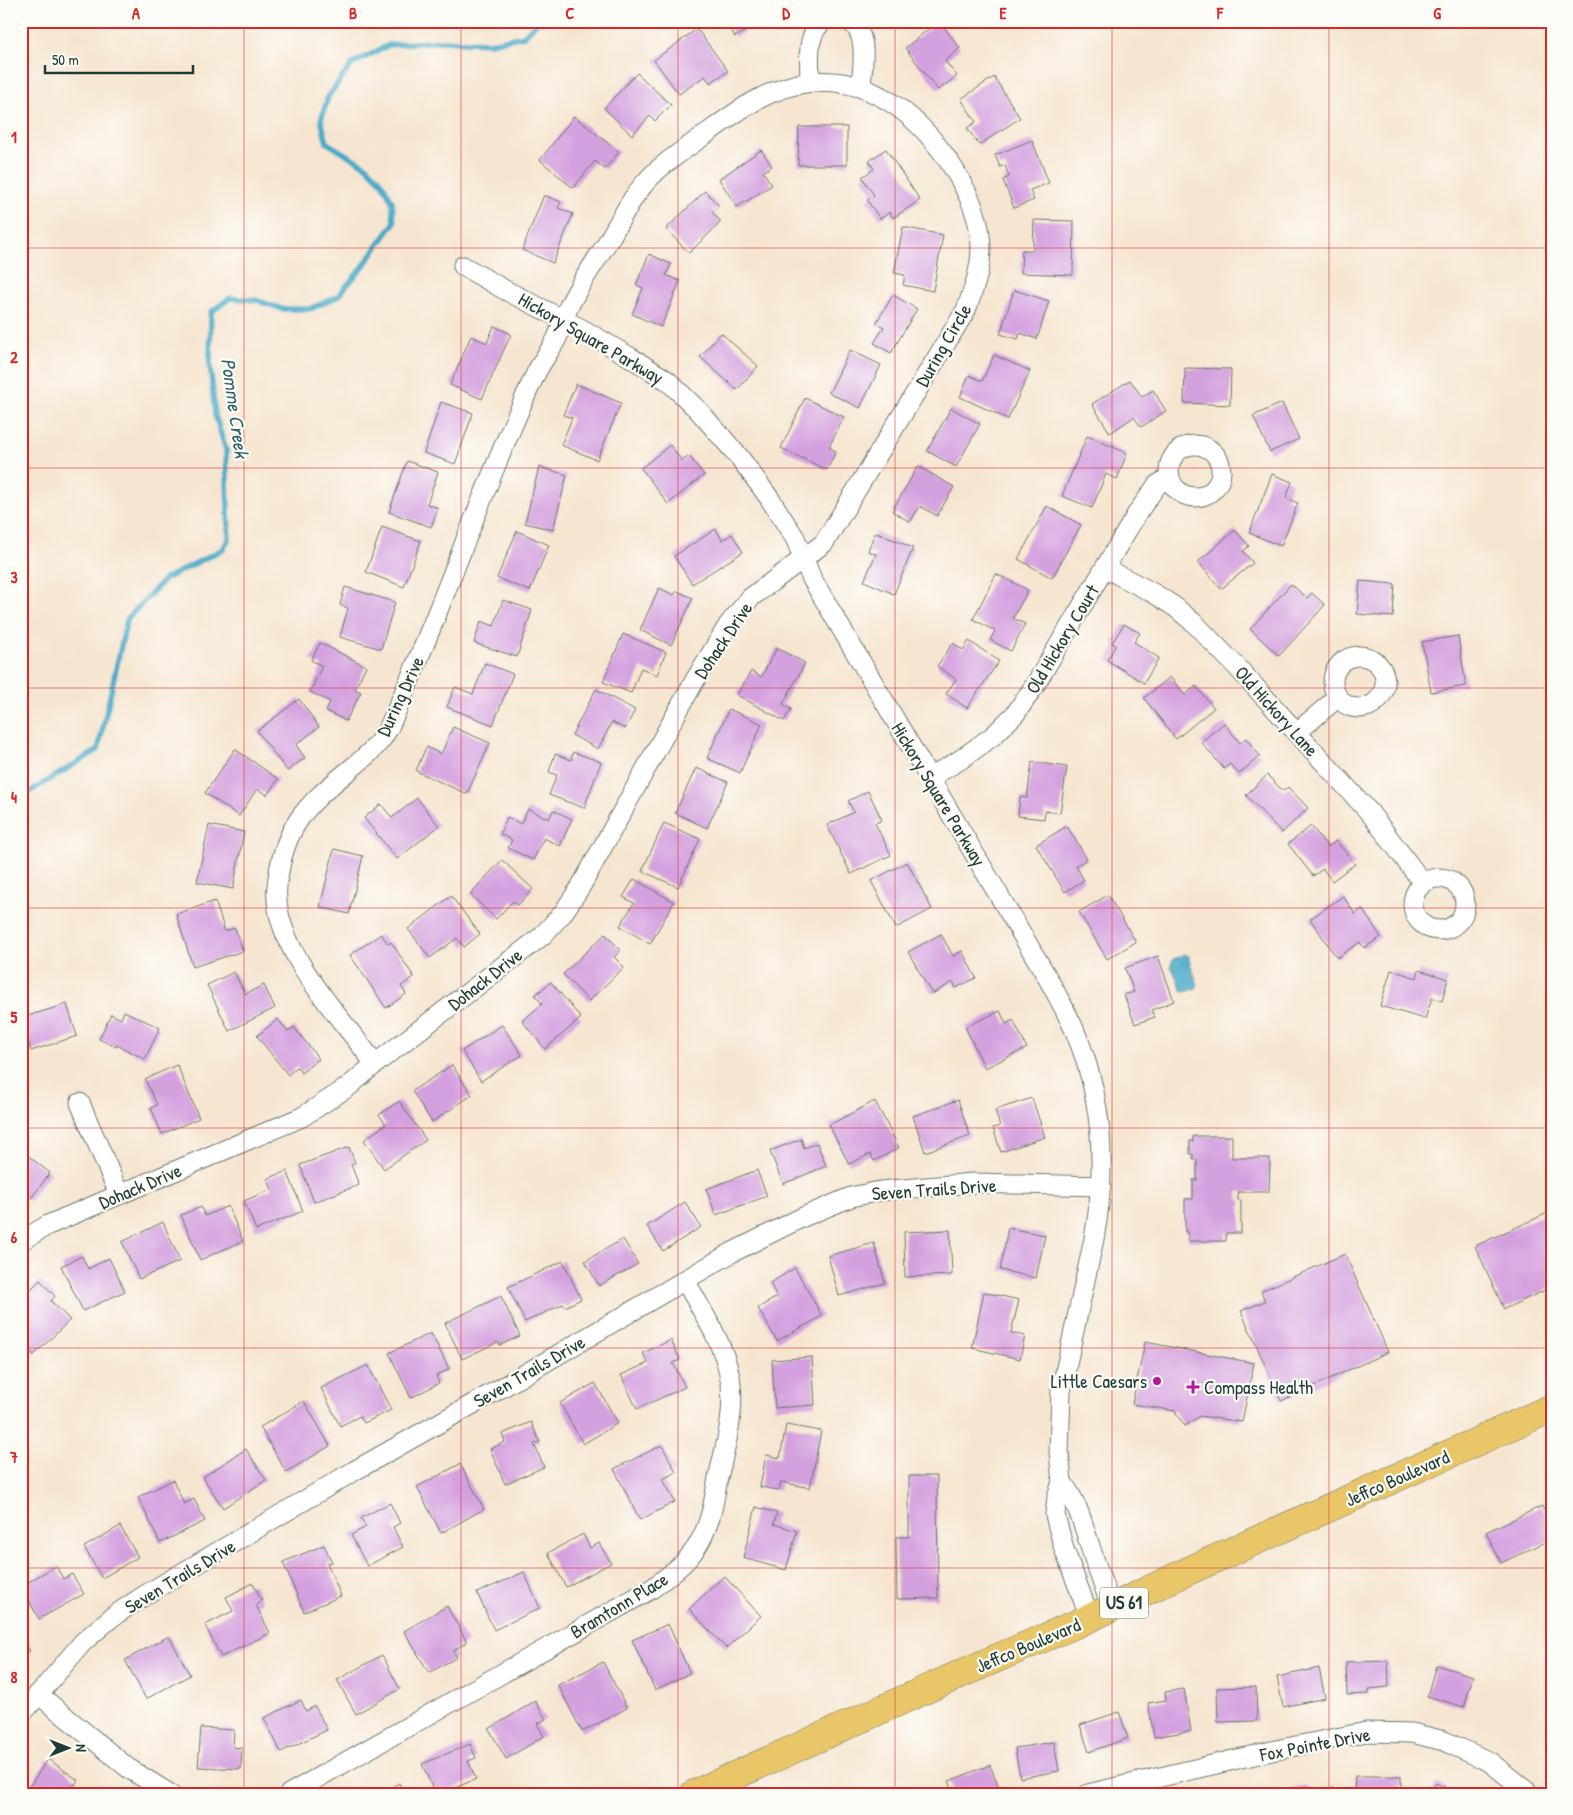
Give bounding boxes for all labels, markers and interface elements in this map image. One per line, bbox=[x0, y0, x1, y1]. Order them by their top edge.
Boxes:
text: A bbox=[132, 2, 140, 24]
text: B bbox=[349, 2, 357, 24]
text: C bbox=[566, 2, 575, 24]
text: D bbox=[782, 2, 790, 24]
text: E bbox=[999, 2, 1007, 24]
text: F bbox=[1216, 2, 1224, 24]
text: G bbox=[1433, 2, 1441, 24]
scale bar bbox=[45, 42, 192, 74]
text: 50 m bbox=[52, 49, 79, 70]
text: 1 bbox=[11, 126, 17, 148]
street label: Hickory Square Parkway bbox=[514, 286, 668, 390]
street label: During Circle bbox=[909, 298, 977, 391]
text: 2 bbox=[10, 346, 18, 368]
water label: Pomme Creek bbox=[215, 356, 256, 461]
text: 3 bbox=[10, 566, 18, 588]
street label: Old Hickory Court bbox=[1019, 579, 1105, 698]
street label: Dohack Drive bbox=[688, 596, 758, 684]
street label: During Drive bbox=[370, 651, 430, 740]
street label: Old Hickory Lane bbox=[1229, 660, 1325, 762]
street label: Hickory Square Parkway bbox=[886, 717, 992, 871]
text: 4 bbox=[11, 786, 17, 808]
street label: Dohack Drive bbox=[443, 942, 528, 1016]
text: 5 bbox=[11, 1006, 18, 1028]
street label: Dohack Drive bbox=[95, 1157, 186, 1215]
street label: Seven Trails Drive bbox=[871, 1172, 998, 1206]
text: 6 bbox=[11, 1226, 18, 1248]
street label: Seven Trails Drive bbox=[468, 1328, 590, 1413]
place label: Little Caesars bbox=[1051, 1368, 1147, 1394]
place label: Compass Health bbox=[1204, 1374, 1313, 1400]
marker: Little Caesars bbox=[1151, 1375, 1163, 1387]
marker: Compass Health bbox=[1186, 1380, 1200, 1394]
street label: Jeffco Boulevard bbox=[1341, 1443, 1454, 1513]
text: 7 bbox=[9, 1446, 18, 1468]
street label: Seven Trails Drive bbox=[120, 1532, 241, 1619]
street label: Bramtonn Place bbox=[565, 1565, 673, 1644]
road number: US 61 bbox=[1100, 1588, 1148, 1619]
street label: Jeffco Boulevard bbox=[972, 1611, 1085, 1679]
text: 8 bbox=[11, 1666, 18, 1688]
street label: Fox Pointe Drive bbox=[1257, 1721, 1373, 1768]
north arrow bbox=[42, 1722, 92, 1772]
text: N bbox=[72, 1744, 91, 1752]

